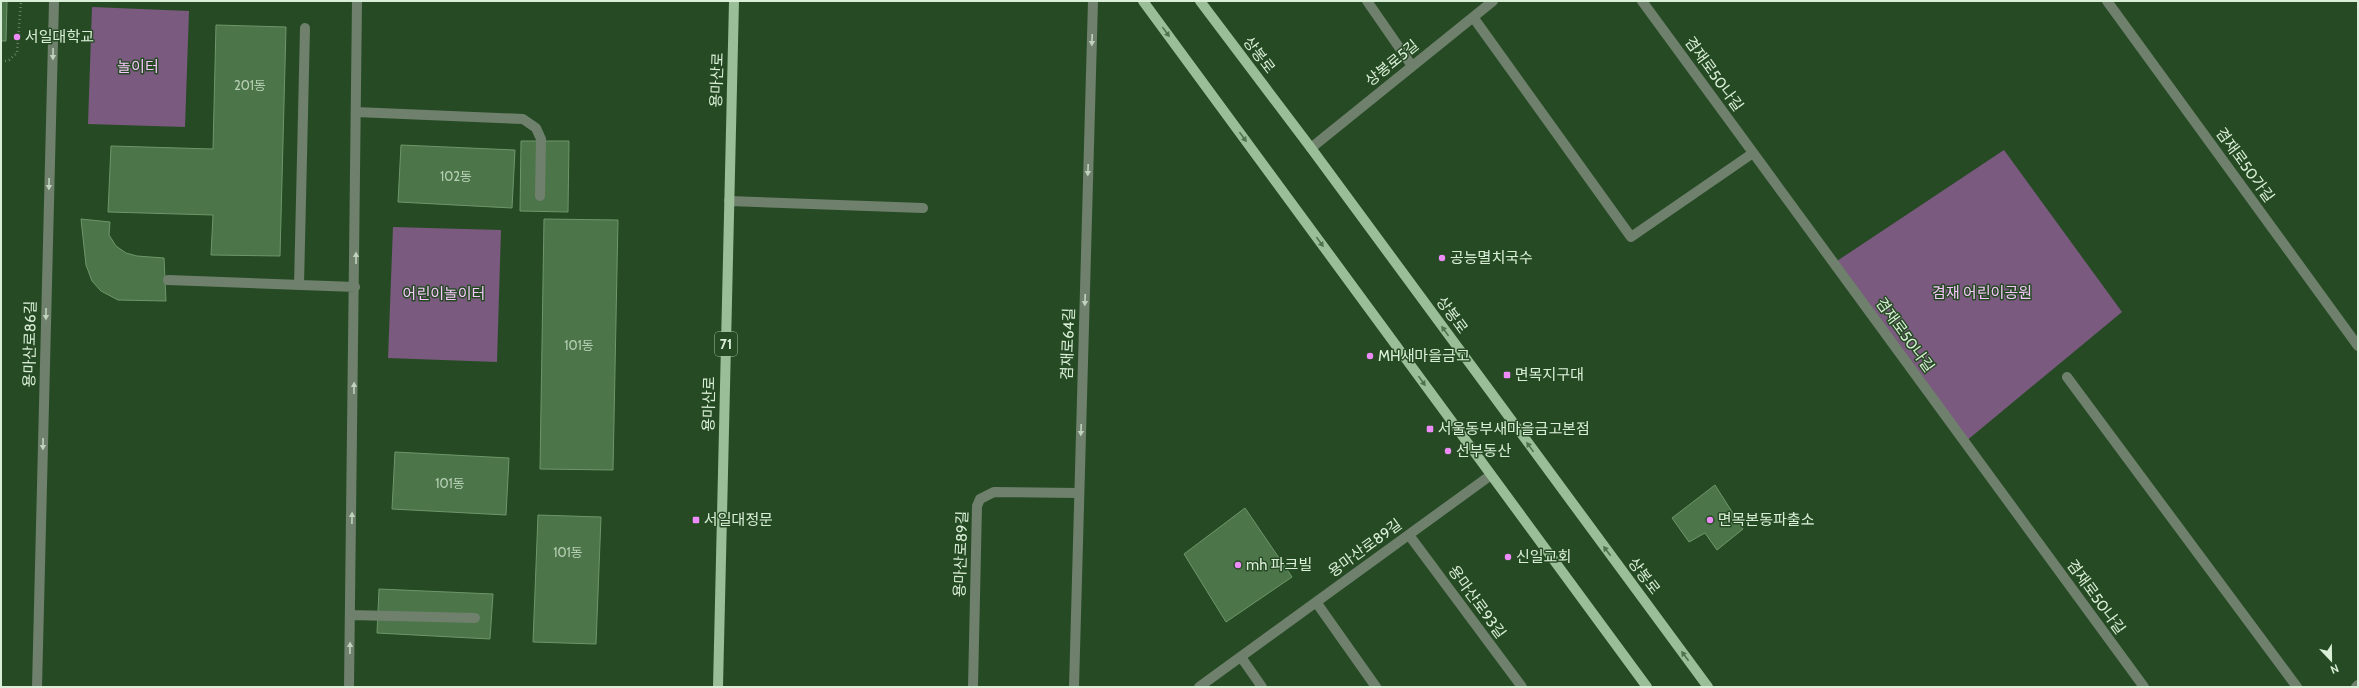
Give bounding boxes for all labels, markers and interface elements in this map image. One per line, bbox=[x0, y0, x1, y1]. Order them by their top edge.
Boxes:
one-way arrow bbox=[1162, 27, 1170, 38]
place label: 서일대학교 bbox=[25, 28, 94, 46]
marker: 서일대학교 bbox=[12, 32, 22, 42]
street label: 상봉로 bbox=[1239, 33, 1279, 77]
street label: 겸재로50나길 bbox=[1681, 33, 1747, 115]
one-way arrow bbox=[1089, 34, 1095, 47]
street label: 상봉로5길 bbox=[1362, 36, 1422, 90]
one-way arrow bbox=[49, 48, 56, 60]
street label: 용마산로 bbox=[707, 52, 727, 108]
park label: 놀이터 bbox=[117, 58, 159, 76]
house number: 201동 bbox=[234, 77, 266, 93]
street label: 겸재로50가길 bbox=[2212, 124, 2278, 206]
one-way arrow bbox=[1239, 132, 1247, 143]
one-way arrow bbox=[1085, 164, 1091, 177]
house number: 102동 bbox=[440, 168, 472, 184]
one-way arrow bbox=[46, 178, 53, 190]
one-way arrow bbox=[1315, 237, 1324, 248]
place label: 공능멸치국수 bbox=[1450, 249, 1533, 267]
one-way arrow bbox=[353, 251, 359, 264]
marker: 공능멸치국수 bbox=[1437, 253, 1447, 263]
park label: 겸재 어린이공원 bbox=[1932, 284, 2032, 302]
park label: 어린이놀이터 bbox=[403, 285, 485, 303]
street label: 상봉로 bbox=[1433, 293, 1471, 337]
one-way arrow bbox=[1081, 294, 1088, 306]
street label: 겸재로50나길 bbox=[1872, 294, 1938, 376]
street label: 용마산로86길 bbox=[20, 301, 40, 387]
one-way arrow bbox=[43, 308, 49, 321]
street label: 겸재로64길 bbox=[1058, 308, 1078, 380]
one-way arrow bbox=[1441, 325, 1449, 336]
road number: 71 bbox=[715, 332, 737, 356]
house number: 101동 bbox=[564, 337, 594, 353]
place label: MH새마을금고 bbox=[1378, 347, 1470, 365]
marker: MH새마을금고 bbox=[1365, 351, 1375, 361]
place label: 면목지구대 bbox=[1515, 366, 1584, 384]
marker: 면목지구대 bbox=[1502, 370, 1512, 380]
street label: 용마산로 bbox=[700, 376, 718, 432]
one-way arrow bbox=[1417, 376, 1425, 386]
one-way arrow bbox=[351, 381, 357, 394]
place label: 서울동부새마을금고본점 bbox=[1438, 420, 1590, 438]
one-way arrow bbox=[1078, 424, 1084, 437]
marker: 서울동부새마을금고본점 bbox=[1425, 424, 1435, 434]
one-way arrow bbox=[40, 438, 46, 451]
one-way arrow bbox=[1526, 441, 1534, 452]
place label: 선부동산 bbox=[1456, 442, 1511, 460]
marker: 선부동산 bbox=[1443, 446, 1453, 456]
house number: 101동 bbox=[435, 475, 465, 491]
street label: 용마산로89길 bbox=[950, 510, 972, 598]
one-way arrow bbox=[349, 511, 355, 524]
place label: 서일대정문 bbox=[704, 511, 773, 529]
place label: 면목본동파출소 bbox=[1718, 511, 1815, 529]
marker: 서일대정문 bbox=[691, 515, 701, 525]
street label: 용마산로89길 bbox=[1325, 515, 1405, 581]
marker: 면목본동파출소 bbox=[1705, 515, 1715, 525]
house number: 101동 bbox=[553, 544, 583, 560]
one-way arrow bbox=[1603, 546, 1611, 557]
place label: 신일교회 bbox=[1516, 548, 1571, 566]
marker: 신일교회 bbox=[1503, 552, 1513, 562]
street label: 상봉로 bbox=[1624, 554, 1664, 598]
place label: mh 파크빌 bbox=[1246, 556, 1312, 574]
street label: 겸재로50나길 bbox=[2063, 556, 2129, 638]
marker: mh 파크빌 bbox=[1233, 560, 1243, 570]
street label: 용마산로93길 bbox=[1445, 562, 1509, 642]
north arrow bbox=[2311, 640, 2351, 680]
one-way arrow bbox=[347, 641, 353, 654]
one-way arrow bbox=[1681, 650, 1689, 661]
text: N bbox=[2329, 661, 2341, 677]

